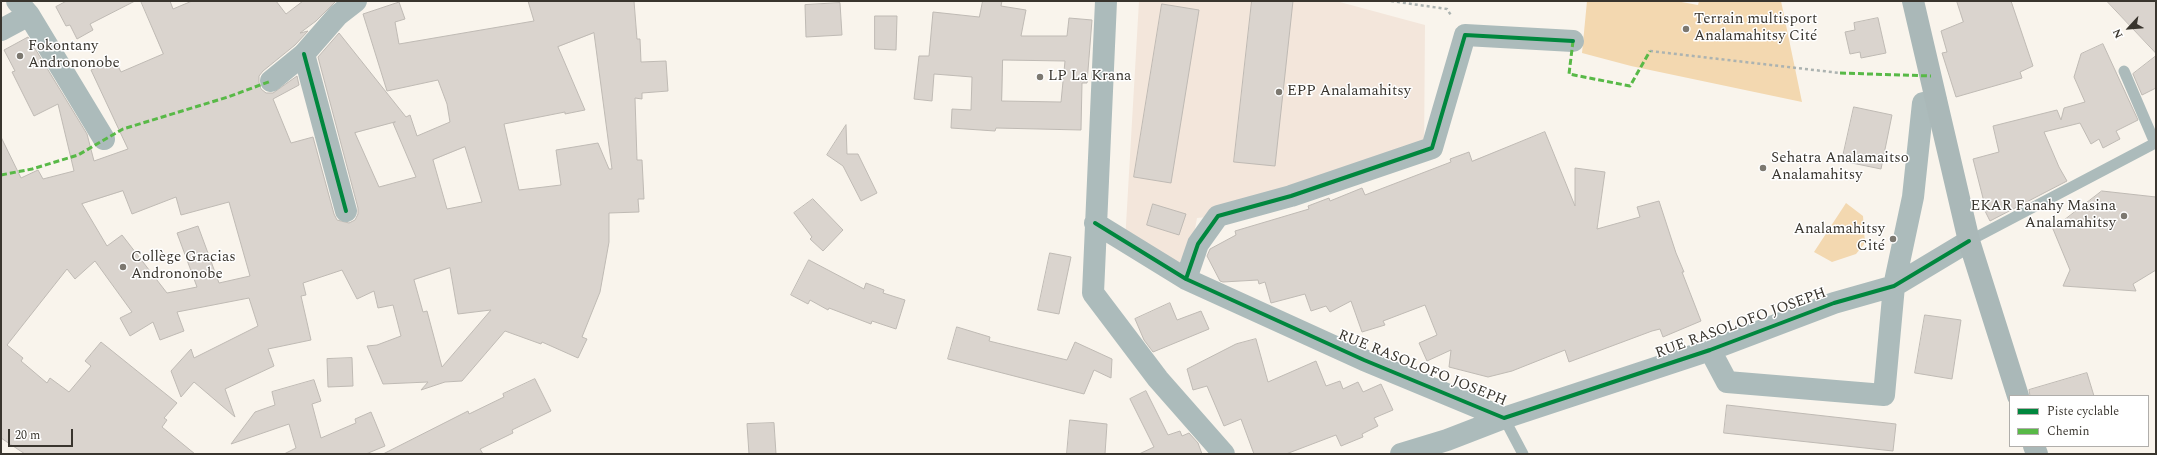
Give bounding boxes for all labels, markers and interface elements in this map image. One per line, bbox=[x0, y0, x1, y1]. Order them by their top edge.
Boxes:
north arrow bbox=[2109, 8, 2149, 48]
place label: Terrain multisport Analamahitsy Cité bbox=[1694, 11, 1817, 46]
marker: Terrain multisport Analamahitsy Cité bbox=[1681, 24, 1691, 34]
text: N bbox=[2108, 26, 2127, 41]
place label: Fokontany Andrononobe bbox=[28, 38, 120, 73]
marker: Fokontany Andrononobe bbox=[15, 51, 25, 61]
place label: LP La Krana bbox=[1048, 68, 1131, 86]
marker: LP La Krana bbox=[1035, 72, 1045, 82]
place label: EPP Analamahitsy bbox=[1287, 83, 1411, 101]
marker: EPP Analamahitsy bbox=[1274, 87, 1284, 97]
place label: Sehatra Analamaitso Analamahitsy bbox=[1771, 150, 1909, 185]
marker: Sehatra Analamaitso Analamahitsy bbox=[1758, 163, 1768, 173]
place label: EKAR Fanahy Masina Analamahitsy bbox=[1970, 198, 2116, 233]
marker: EKAR Fanahy Masina Analamahitsy bbox=[2119, 211, 2129, 221]
place label: Analamahitsy Cité bbox=[1794, 221, 1885, 256]
marker: Analamahitsy Cité bbox=[1888, 234, 1898, 244]
place label: Collège Gracias Andrononobe bbox=[131, 249, 236, 284]
marker: Collège Gracias Andrononobe bbox=[118, 262, 128, 272]
street label: RUE RASOLOFO JOSEPH bbox=[1653, 285, 1829, 363]
street label: RUE RASOLOFO JOSEPH bbox=[1335, 327, 1509, 411]
legend bbox=[2009, 395, 2149, 447]
text: Piste cyclable bbox=[2047, 402, 2119, 421]
scale bar bbox=[10, 421, 75, 447]
text: Chemin bbox=[2047, 422, 2090, 441]
text: 20 m bbox=[15, 426, 40, 445]

